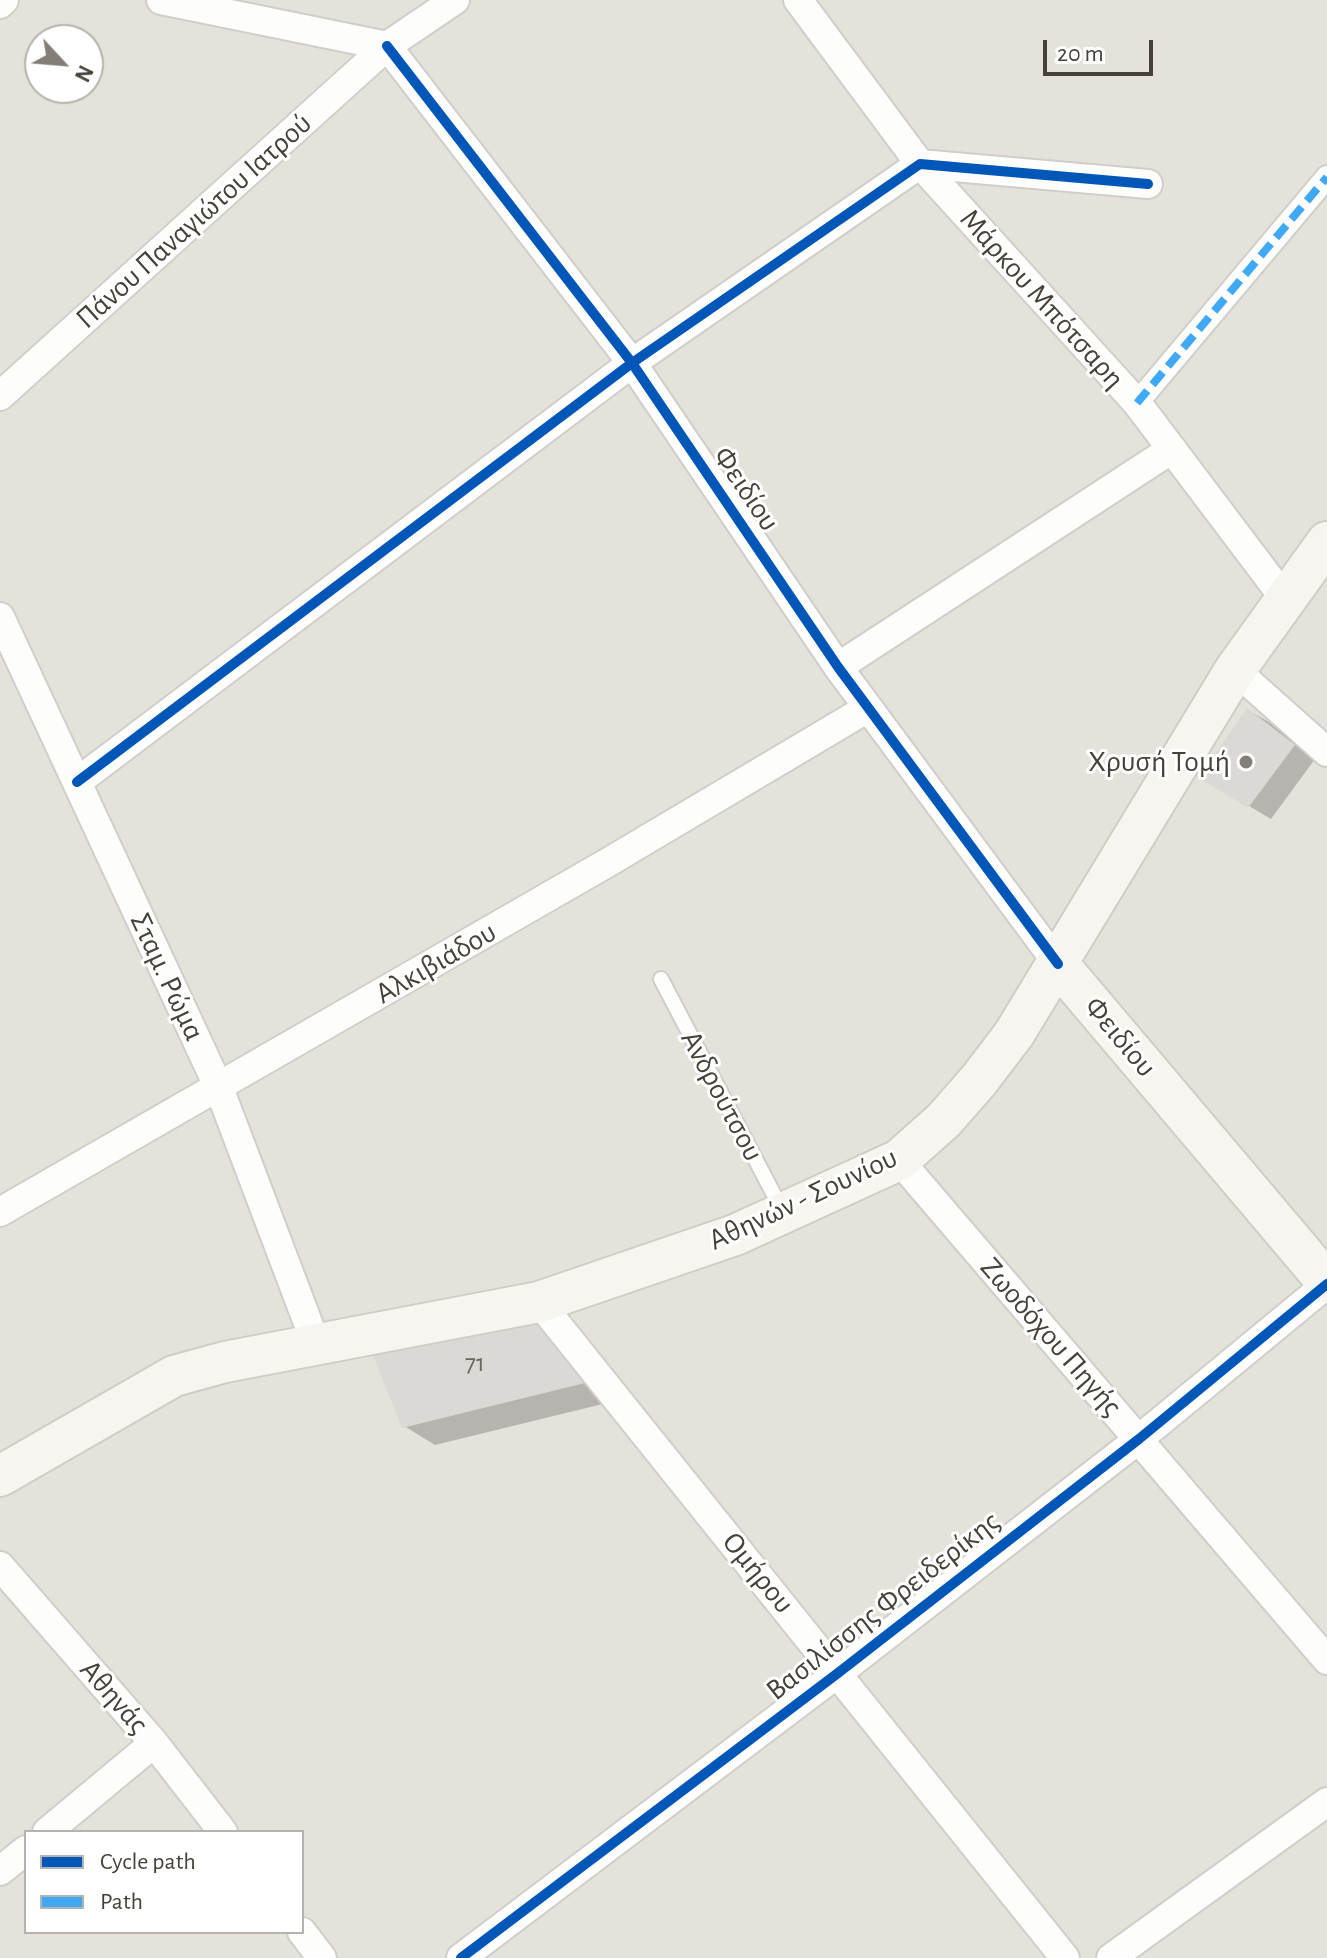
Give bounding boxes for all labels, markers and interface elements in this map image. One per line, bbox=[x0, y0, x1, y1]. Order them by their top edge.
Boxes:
north arrow bbox=[24, 24, 104, 104]
scale bar bbox=[1047, 24, 1157, 74]
text: 20 m bbox=[1057, 42, 1104, 66]
text: N bbox=[71, 62, 97, 85]
street label: Πάνου Παναγιώτου Ιατρού bbox=[69, 106, 319, 336]
street label: Μάρκου Μπότσαρη bbox=[952, 202, 1132, 396]
street label: Φειδίου bbox=[705, 440, 787, 538]
place label: Χρυσή Τομή bbox=[1088, 744, 1230, 780]
marker: Χρυσή Τομή bbox=[1237, 753, 1255, 771]
street label: Σταμ. Ρώμα bbox=[122, 907, 212, 1047]
street label: Αλκιβιάδου bbox=[369, 914, 503, 1012]
street label: Φειδίου bbox=[1076, 989, 1164, 1085]
street label: Ανδρούτσου bbox=[673, 1025, 771, 1167]
street label: Αθηνών - Σουνίου bbox=[703, 1139, 903, 1259]
street label: Ζωοδόχου Πηγής bbox=[972, 1250, 1130, 1424]
house number: 71 bbox=[465, 1347, 485, 1379]
street label: Βασιλίσσης Φρειδερίκης bbox=[759, 1504, 1007, 1708]
street label: Ομήρου bbox=[714, 1525, 802, 1621]
street label: Αθηνάς bbox=[72, 1652, 156, 1742]
legend bbox=[24, 1830, 304, 1934]
text: Cycle path bbox=[100, 1850, 196, 1874]
text: Path bbox=[100, 1890, 143, 1914]

